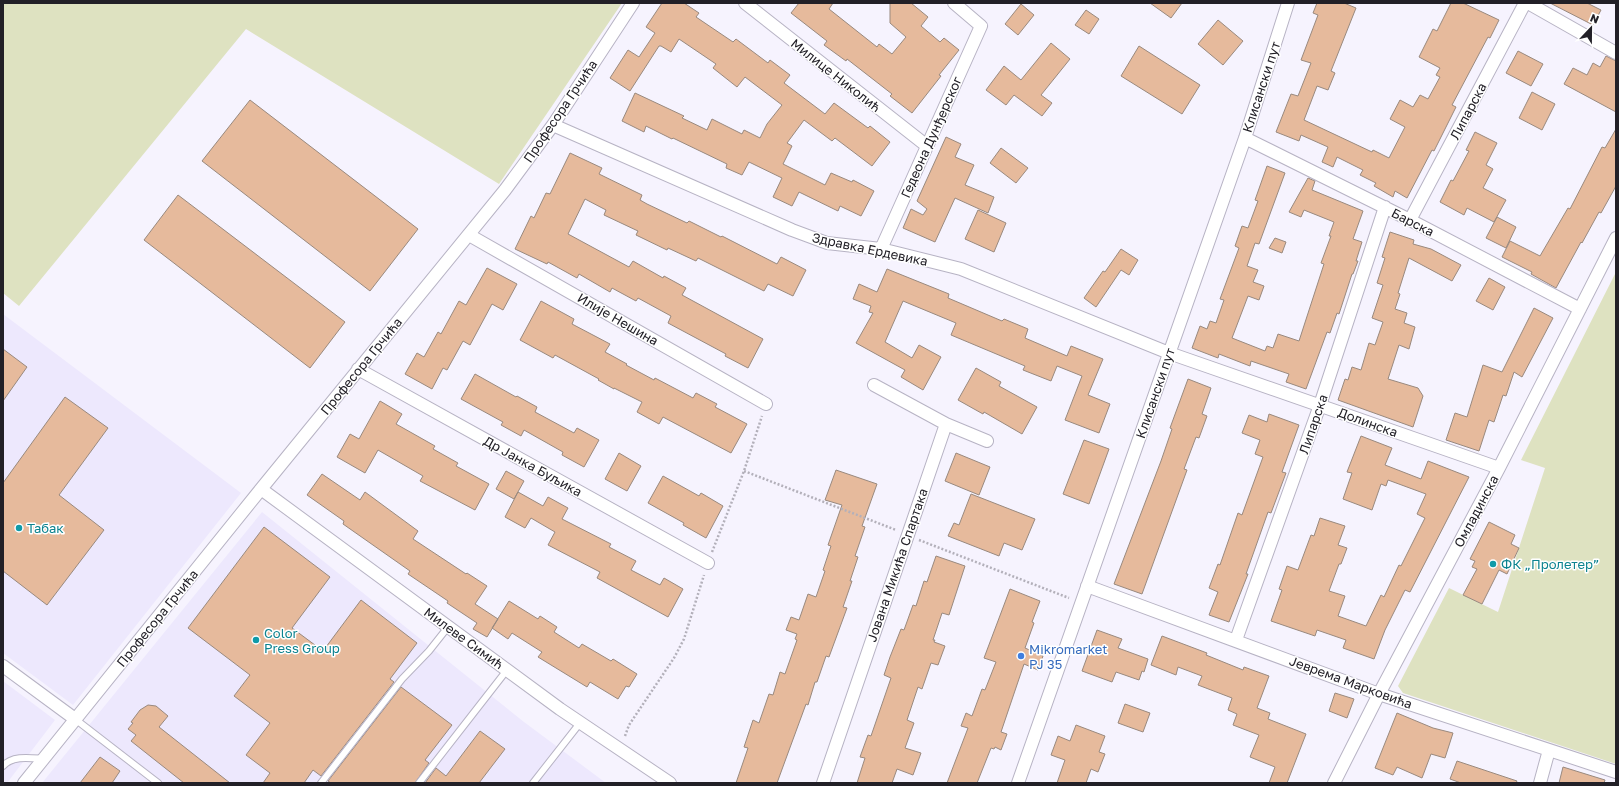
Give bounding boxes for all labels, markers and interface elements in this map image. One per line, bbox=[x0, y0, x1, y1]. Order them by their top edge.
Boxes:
north arrow bbox=[1571, 8, 1611, 48]
text: N bbox=[1589, 11, 1601, 26]
street label: Милице Николић bbox=[788, 35, 884, 115]
street label: Клисански пут bbox=[1239, 39, 1283, 135]
street label: Професора Грчића bbox=[520, 57, 600, 165]
street label: Гедеона Дунђерског bbox=[897, 74, 965, 200]
street label: Липарска bbox=[1446, 80, 1490, 142]
street label: Барска bbox=[1389, 204, 1437, 240]
street label: Здравка Ердевика bbox=[811, 229, 929, 269]
street label: Илије Нешина bbox=[575, 289, 661, 349]
street label: Професора Грчића bbox=[317, 314, 405, 418]
street label: Клисански пут bbox=[1132, 345, 1178, 440]
street label: Липарска bbox=[1295, 392, 1331, 456]
street label: Долинска bbox=[1336, 404, 1400, 440]
street label: Др Јанка Буљика bbox=[481, 432, 585, 500]
street label: Омладинска bbox=[1450, 472, 1502, 550]
street label: Јована Микића Спартака bbox=[863, 486, 931, 644]
place label: Табак bbox=[27, 520, 64, 536]
marker: Табак bbox=[14, 523, 24, 533]
place label: ФК „Пролетер” bbox=[1501, 556, 1599, 572]
marker: ФК „Пролетер” bbox=[1488, 559, 1498, 569]
street label: Професора Грчића bbox=[113, 566, 201, 670]
street label: Милеве Симић bbox=[421, 604, 507, 672]
place label: Color Press Group bbox=[264, 625, 340, 656]
marker: Color Press Group bbox=[251, 635, 261, 645]
place label: Mikromarket PJ 35 bbox=[1029, 641, 1108, 672]
marker: Mikromarket PJ 35 bbox=[1016, 651, 1026, 661]
street label: Јеврема Марковића bbox=[1287, 652, 1415, 712]

